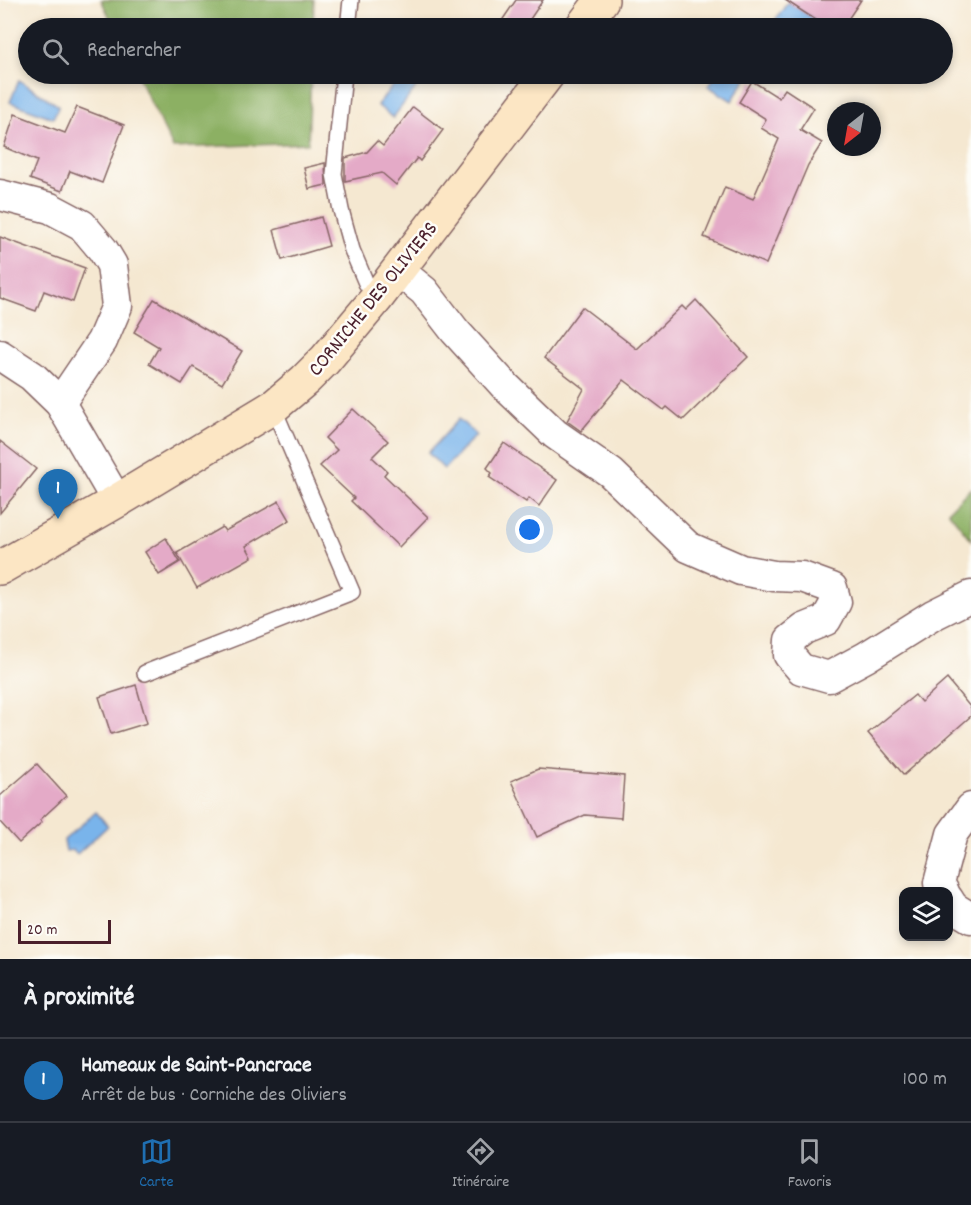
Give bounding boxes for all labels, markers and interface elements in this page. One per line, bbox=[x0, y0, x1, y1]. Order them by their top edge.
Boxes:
search box bbox=[18, 18, 953, 84]
icon: search bbox=[39, 35, 72, 68]
text: Rechercher bbox=[87, 36, 181, 67]
north arrow bbox=[827, 102, 881, 156]
street label: CORNICHE DES OLIVIERS bbox=[302, 216, 446, 384]
pin: 1 bbox=[38, 470, 78, 519]
your location bbox=[515, 515, 544, 544]
map controls bbox=[899, 887, 953, 941]
button: layers bbox=[899, 887, 953, 941]
scale bar bbox=[18, 917, 111, 944]
text: 20 m bbox=[27, 919, 57, 942]
text: À proximité bbox=[24, 980, 134, 1017]
text: Hameaux de Saint-Pancrace bbox=[81, 1051, 312, 1082]
text: 1 bbox=[41, 1066, 46, 1094]
text: 100 m bbox=[903, 1066, 947, 1094]
text: Arrêt de bus · Corniche des Oliviers bbox=[81, 1082, 347, 1110]
tab: Carte bbox=[139, 1135, 174, 1194]
tab: Itinéraire bbox=[452, 1135, 509, 1194]
tab: Favoris bbox=[788, 1135, 832, 1194]

